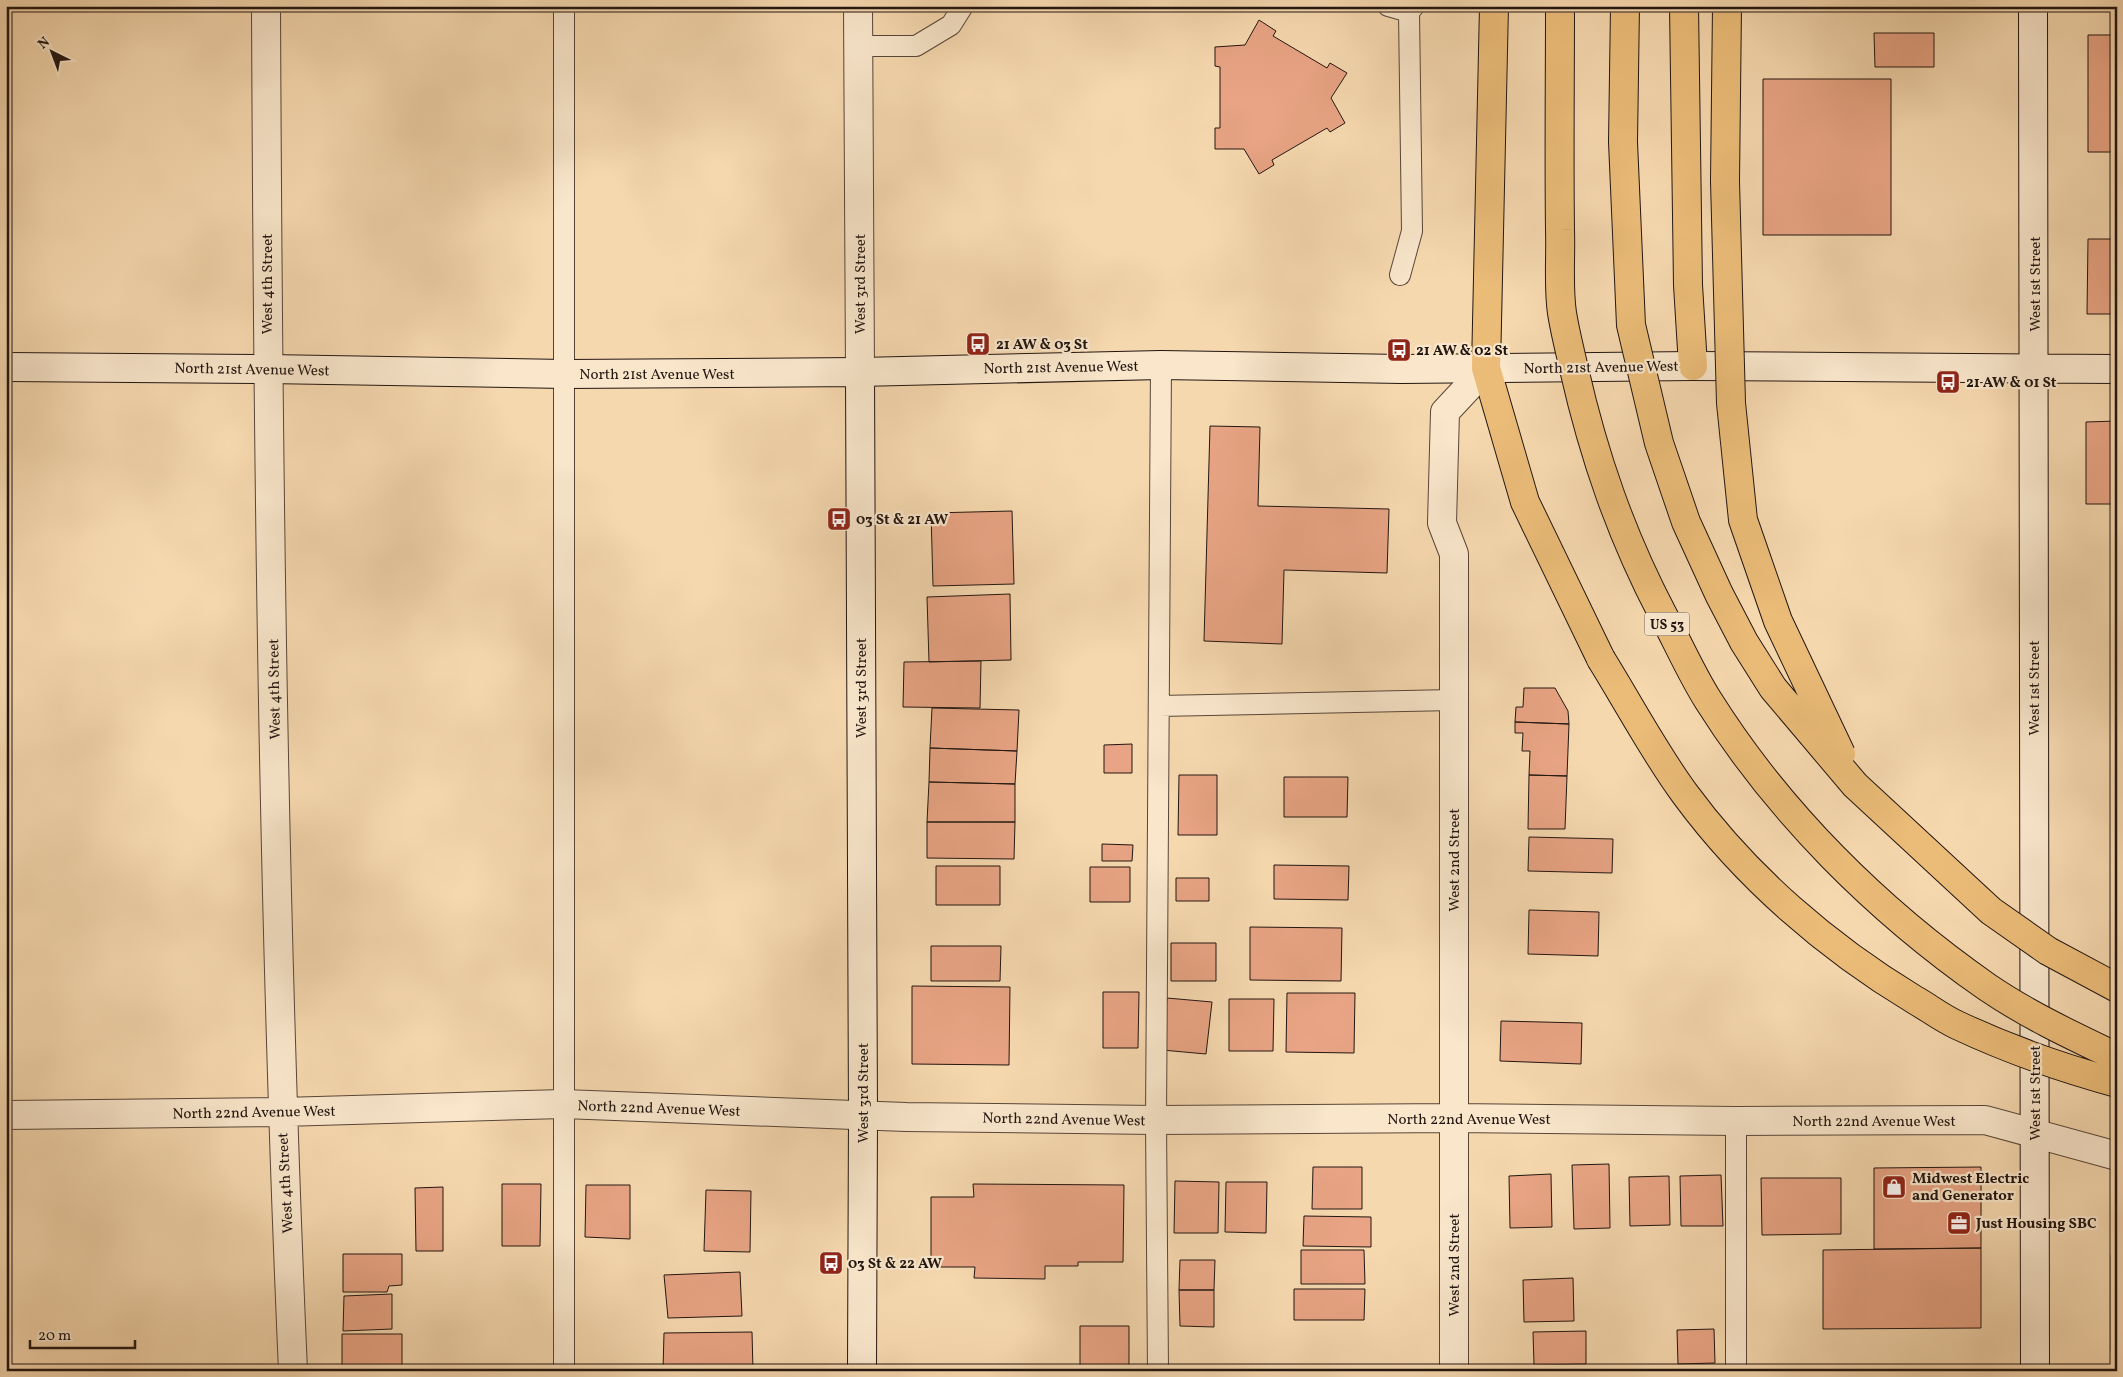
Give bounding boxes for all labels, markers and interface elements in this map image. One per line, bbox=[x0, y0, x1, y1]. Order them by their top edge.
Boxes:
north arrow bbox=[28, 28, 78, 78]
text: N bbox=[34, 33, 54, 54]
street label: West 4th Street bbox=[258, 233, 279, 335]
street label: West 3rd Street bbox=[851, 234, 872, 334]
street label: West 1st Street bbox=[2026, 236, 2047, 332]
bus stop icon: 21 AW & 03 St bbox=[965, 331, 991, 357]
place label: 21 AW & 03 St bbox=[996, 335, 1088, 356]
bus stop icon: 21 AW & 02 St bbox=[1386, 337, 1412, 363]
place label: 21 AW & 02 St bbox=[1416, 341, 1509, 362]
street label: North 21st Avenue West bbox=[983, 357, 1139, 380]
street label: North 21st Avenue West bbox=[1523, 357, 1679, 380]
street label: North 21st Avenue West bbox=[174, 359, 330, 382]
street label: North 21st Avenue West bbox=[579, 365, 735, 386]
bus stop icon: 21 AW & 01 St bbox=[1935, 369, 1961, 395]
place label: 21 AW & 01 St bbox=[1966, 373, 2057, 394]
bus stop icon: 03 St & 21 AW bbox=[826, 506, 852, 532]
place label: 03 St & 21 AW bbox=[856, 510, 948, 531]
road number: US 53 bbox=[1644, 612, 1690, 636]
street label: West 4th Street bbox=[264, 638, 287, 740]
street label: West 3rd Street bbox=[852, 638, 873, 738]
street label: West 1st Street bbox=[2025, 640, 2046, 736]
street label: West 2nd Street bbox=[1445, 808, 1466, 912]
street label: West 3rd Street bbox=[854, 1043, 875, 1143]
street label: West 1st Street bbox=[2026, 1045, 2047, 1141]
street label: North 22nd Avenue West bbox=[577, 1096, 741, 1123]
street label: North 22nd Avenue West bbox=[172, 1102, 336, 1125]
street label: North 22nd Avenue West bbox=[982, 1109, 1146, 1132]
street label: North 22nd Avenue West bbox=[1387, 1110, 1551, 1131]
street label: North 22nd Avenue West bbox=[1792, 1112, 1956, 1133]
street label: West 4th Street bbox=[273, 1132, 300, 1234]
place label: Midwest Electric and Generator bbox=[1912, 1169, 2029, 1207]
shop icon: Midwest Electric and Generator bbox=[1881, 1174, 1907, 1200]
office icon: Just Housing SBC bbox=[1946, 1210, 1972, 1236]
street label: West 2nd Street bbox=[1445, 1213, 1466, 1317]
place label: Just Housing SBC bbox=[1975, 1214, 2097, 1235]
bus stop icon: 03 St & 22 AW bbox=[818, 1250, 844, 1276]
place label: 03 St & 22 AW bbox=[848, 1254, 942, 1275]
scale bar bbox=[30, 1317, 135, 1349]
text: 20 m bbox=[38, 1326, 71, 1347]

